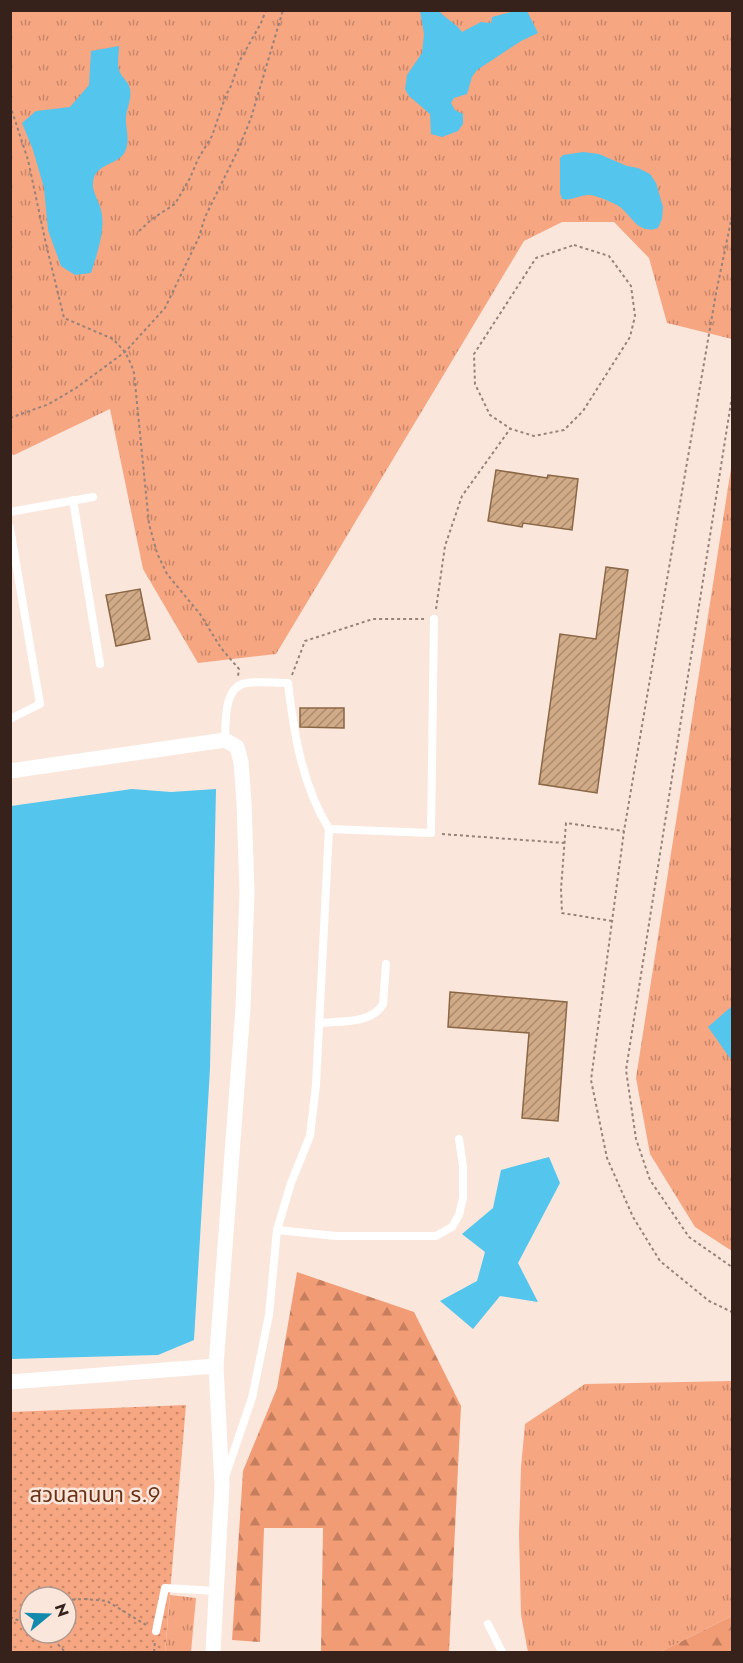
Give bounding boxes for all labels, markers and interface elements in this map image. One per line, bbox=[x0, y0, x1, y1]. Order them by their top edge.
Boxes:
park label: สวนลานนา ร.9 bbox=[30, 1478, 160, 1510]
north arrow bbox=[18, 1585, 78, 1645]
text: N bbox=[49, 1601, 75, 1620]

